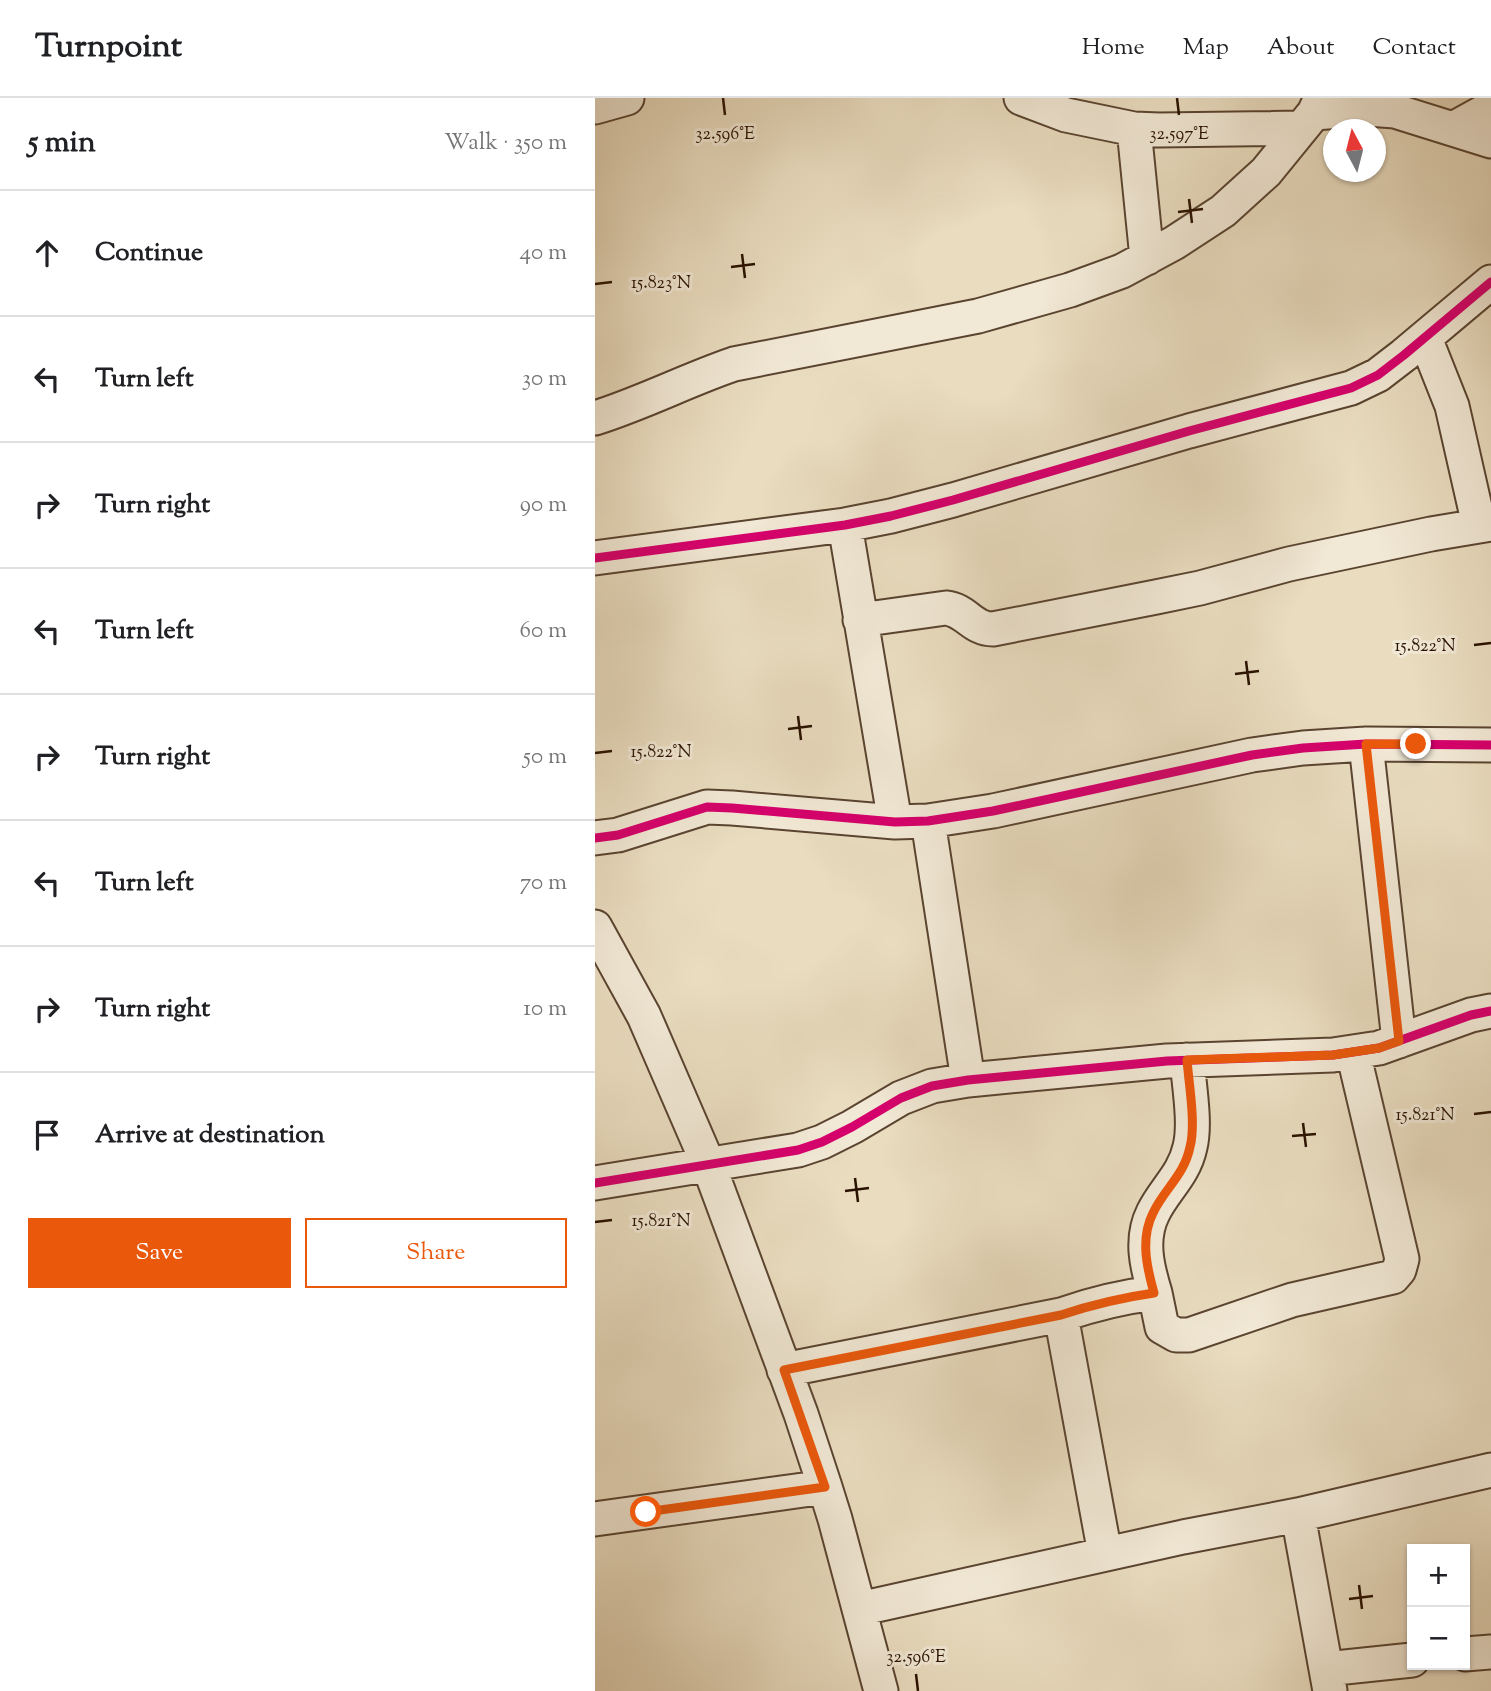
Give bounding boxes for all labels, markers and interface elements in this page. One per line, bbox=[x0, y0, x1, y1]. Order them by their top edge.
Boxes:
text: Turnpoint bbox=[35, 24, 182, 72]
text: Home bbox=[1082, 31, 1145, 65]
text: Map bbox=[1183, 31, 1229, 65]
text: About bbox=[1267, 31, 1334, 65]
text: Contact bbox=[1372, 31, 1456, 65]
north arrow bbox=[1323, 119, 1386, 182]
text: 5 min bbox=[28, 122, 96, 165]
text: 32.596°E bbox=[695, 122, 755, 148]
text: 32.597°E bbox=[1149, 122, 1209, 148]
text: Walk · 350 m bbox=[444, 127, 567, 160]
icon: ahead bbox=[28, 234, 66, 272]
text: Continue bbox=[95, 235, 203, 272]
text: 40 m bbox=[520, 237, 567, 270]
text: 15.823°N bbox=[631, 271, 691, 297]
icon: left bbox=[28, 360, 66, 398]
text: Turn left bbox=[95, 361, 194, 398]
text: 30 m bbox=[522, 363, 567, 396]
icon: right bbox=[28, 486, 66, 524]
text: Turn right bbox=[95, 487, 210, 524]
text: 90 m bbox=[520, 489, 567, 522]
icon: left bbox=[28, 612, 66, 650]
text: Turn left bbox=[95, 613, 194, 650]
text: 60 m bbox=[519, 615, 567, 648]
text: 15.822°N bbox=[1394, 634, 1456, 660]
route end bbox=[1400, 728, 1431, 759]
icon: right bbox=[28, 738, 66, 776]
text: Turn right bbox=[95, 739, 210, 776]
text: 15.822°N bbox=[630, 740, 692, 766]
text: 50 m bbox=[523, 741, 567, 774]
icon: left bbox=[28, 864, 66, 902]
text: Turn left bbox=[95, 865, 194, 902]
text: 70 m bbox=[520, 867, 567, 900]
icon: right bbox=[28, 990, 66, 1028]
text: Turn right bbox=[95, 991, 210, 1028]
text: 10 m bbox=[523, 993, 567, 1026]
text: 15.821°N bbox=[1395, 1103, 1455, 1129]
icon: arrive bbox=[28, 1116, 66, 1154]
text: Arrive at destination bbox=[95, 1117, 325, 1154]
text: 15.821°N bbox=[631, 1209, 691, 1235]
button: Save bbox=[28, 1218, 291, 1288]
button: Share bbox=[305, 1218, 567, 1288]
route start bbox=[630, 1496, 661, 1527]
map controls bbox=[1407, 1544, 1470, 1670]
button: + bbox=[1407, 1544, 1470, 1607]
button: − bbox=[1407, 1607, 1470, 1670]
text: 32.596°E bbox=[886, 1645, 946, 1671]

